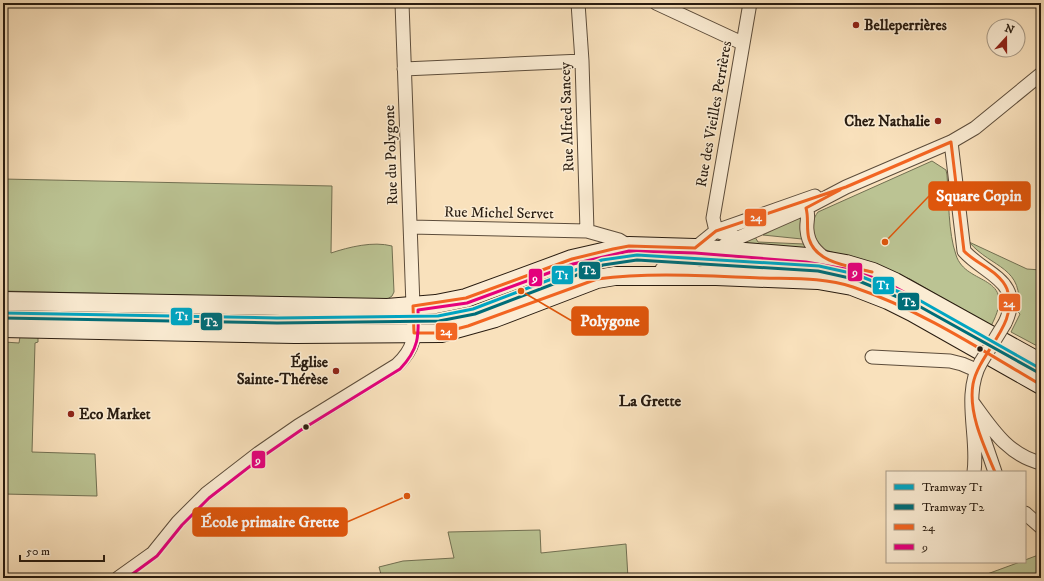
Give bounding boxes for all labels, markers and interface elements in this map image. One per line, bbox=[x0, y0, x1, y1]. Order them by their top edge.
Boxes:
place label: Belleperrières bbox=[864, 16, 947, 35]
north arrow bbox=[986, 18, 1026, 58]
marker: Belleperrières bbox=[851, 20, 861, 30]
text: N bbox=[1003, 21, 1016, 38]
street label: Rue des Vieilles Perrières bbox=[692, 39, 736, 189]
street label: Rue Alfred Sancey bbox=[556, 61, 578, 172]
street label: Rue du Polygone bbox=[380, 105, 402, 205]
place label: Chez Nathalie bbox=[844, 112, 931, 131]
marker: Chez Nathalie bbox=[933, 116, 943, 126]
callout: Square Copin bbox=[929, 182, 1030, 210]
text: Square Copin bbox=[936, 186, 1023, 207]
street label: Rue Michel Servet bbox=[444, 203, 554, 223]
line badge: 24 bbox=[744, 208, 767, 227]
text: 24 bbox=[750, 211, 763, 225]
line badge: T2 bbox=[578, 261, 601, 280]
line badge: 9 bbox=[847, 262, 863, 282]
text: T2 bbox=[581, 264, 596, 278]
line badge: T1 bbox=[551, 265, 574, 285]
text: 9 bbox=[851, 266, 858, 280]
line badge: 9 bbox=[528, 268, 543, 287]
text: T1 bbox=[555, 269, 568, 283]
text: 9 bbox=[531, 272, 538, 286]
line badge: T1 bbox=[872, 276, 895, 295]
text: T1 bbox=[876, 279, 889, 293]
line badge: T2 bbox=[897, 292, 920, 311]
line badge: 24 bbox=[998, 293, 1021, 312]
text: T2 bbox=[901, 296, 916, 310]
text: 24 bbox=[1003, 297, 1016, 311]
line badge: T1 bbox=[170, 307, 193, 326]
callout: Polygone bbox=[572, 307, 648, 335]
text: T1 bbox=[175, 310, 188, 324]
text: Polygone bbox=[580, 311, 640, 331]
line badge: T2 bbox=[200, 312, 223, 331]
text: T2 bbox=[203, 316, 218, 330]
line badge: 24 bbox=[435, 322, 458, 341]
text: 24 bbox=[440, 325, 453, 339]
unlabelled marker bbox=[975, 344, 985, 354]
place label: Église Sainte-Thérèse bbox=[237, 352, 329, 389]
marker: Église Sainte-Thérèse bbox=[331, 366, 341, 376]
district label: La Grette bbox=[619, 391, 682, 411]
place label: Eco Market bbox=[79, 405, 151, 424]
marker: Eco Market bbox=[66, 409, 76, 419]
unlabelled marker bbox=[301, 422, 311, 432]
line badge: 9 bbox=[251, 450, 266, 469]
text: 9 bbox=[254, 454, 261, 468]
legend bbox=[886, 471, 1026, 563]
text: Tramway T1 bbox=[922, 480, 983, 495]
text: Tramway T2 bbox=[922, 500, 984, 515]
callout: École primaire Grette bbox=[193, 508, 347, 536]
text: École primaire Grette bbox=[201, 512, 340, 532]
text: 24 bbox=[922, 520, 936, 535]
scale bar bbox=[20, 537, 104, 563]
text: 9 bbox=[921, 540, 928, 555]
text: 50 m bbox=[26, 544, 50, 559]

